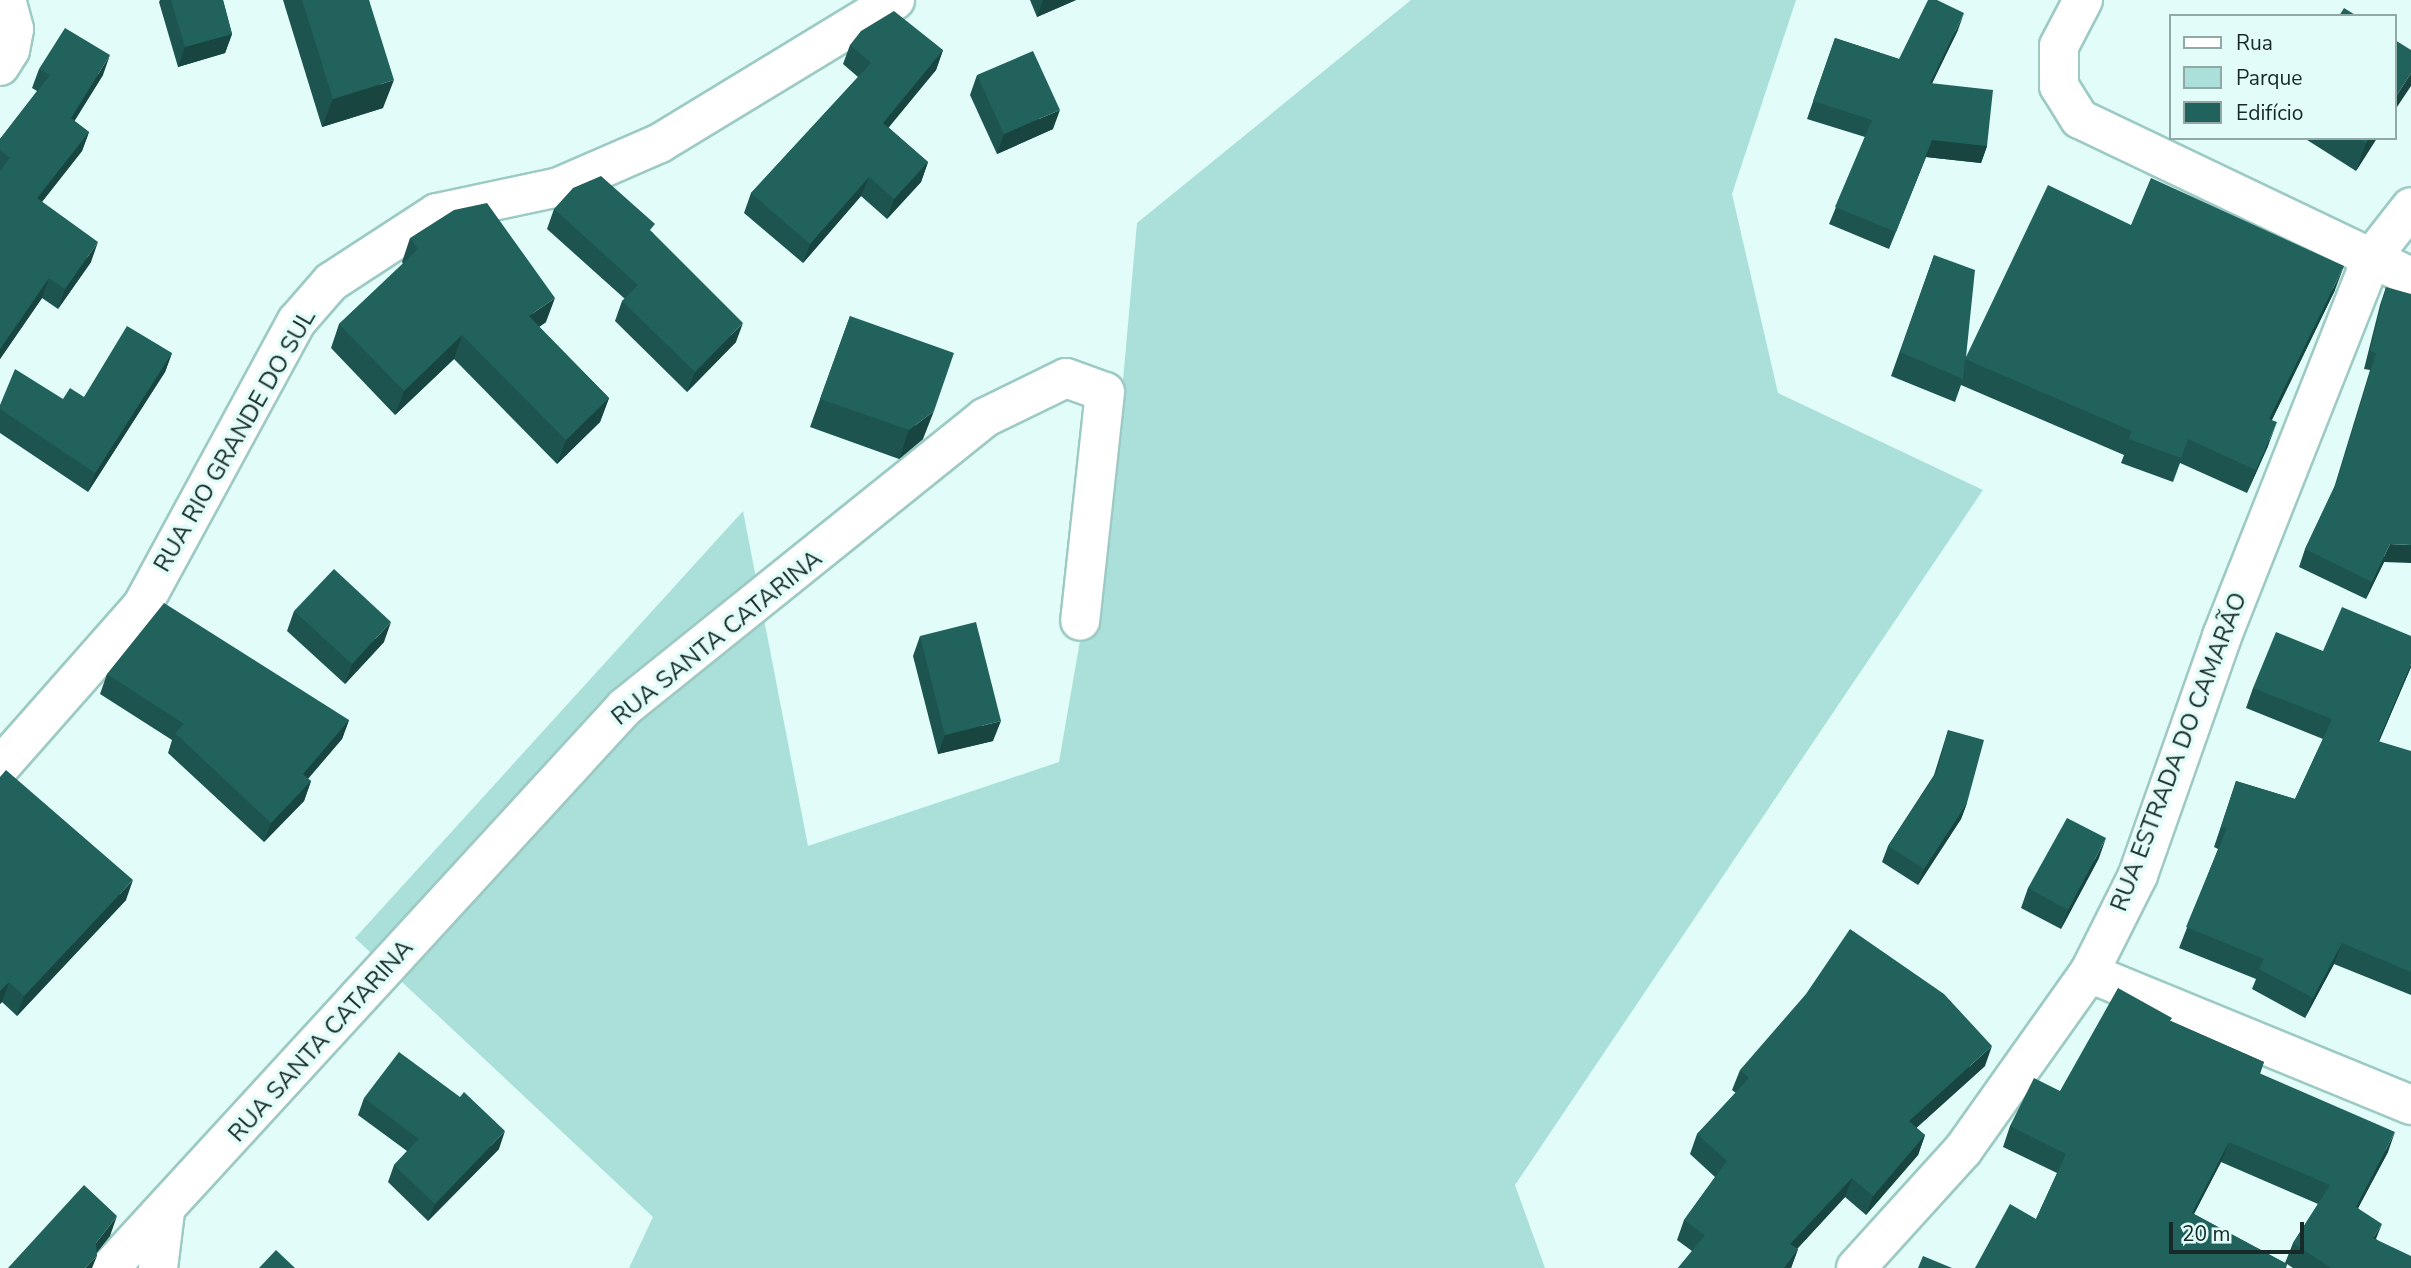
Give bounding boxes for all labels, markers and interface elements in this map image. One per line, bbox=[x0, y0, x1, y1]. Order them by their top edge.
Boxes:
legend bbox=[2170, 14, 2397, 140]
text: Rua bbox=[2236, 29, 2273, 57]
text: Parque bbox=[2236, 64, 2303, 92]
text: Edifício bbox=[2236, 99, 2303, 127]
street label: RUA RIO GRANDE DO SUL bbox=[148, 305, 322, 577]
street label: RUA SANTA CATARINA bbox=[606, 544, 828, 732]
street label: RUA ESTRADA DO CAMARÃO bbox=[2105, 589, 2253, 915]
street label: RUA SANTA CATARINA bbox=[223, 934, 419, 1148]
scale bar bbox=[2173, 1208, 2308, 1252]
text: 20 m bbox=[2182, 1220, 2231, 1248]

